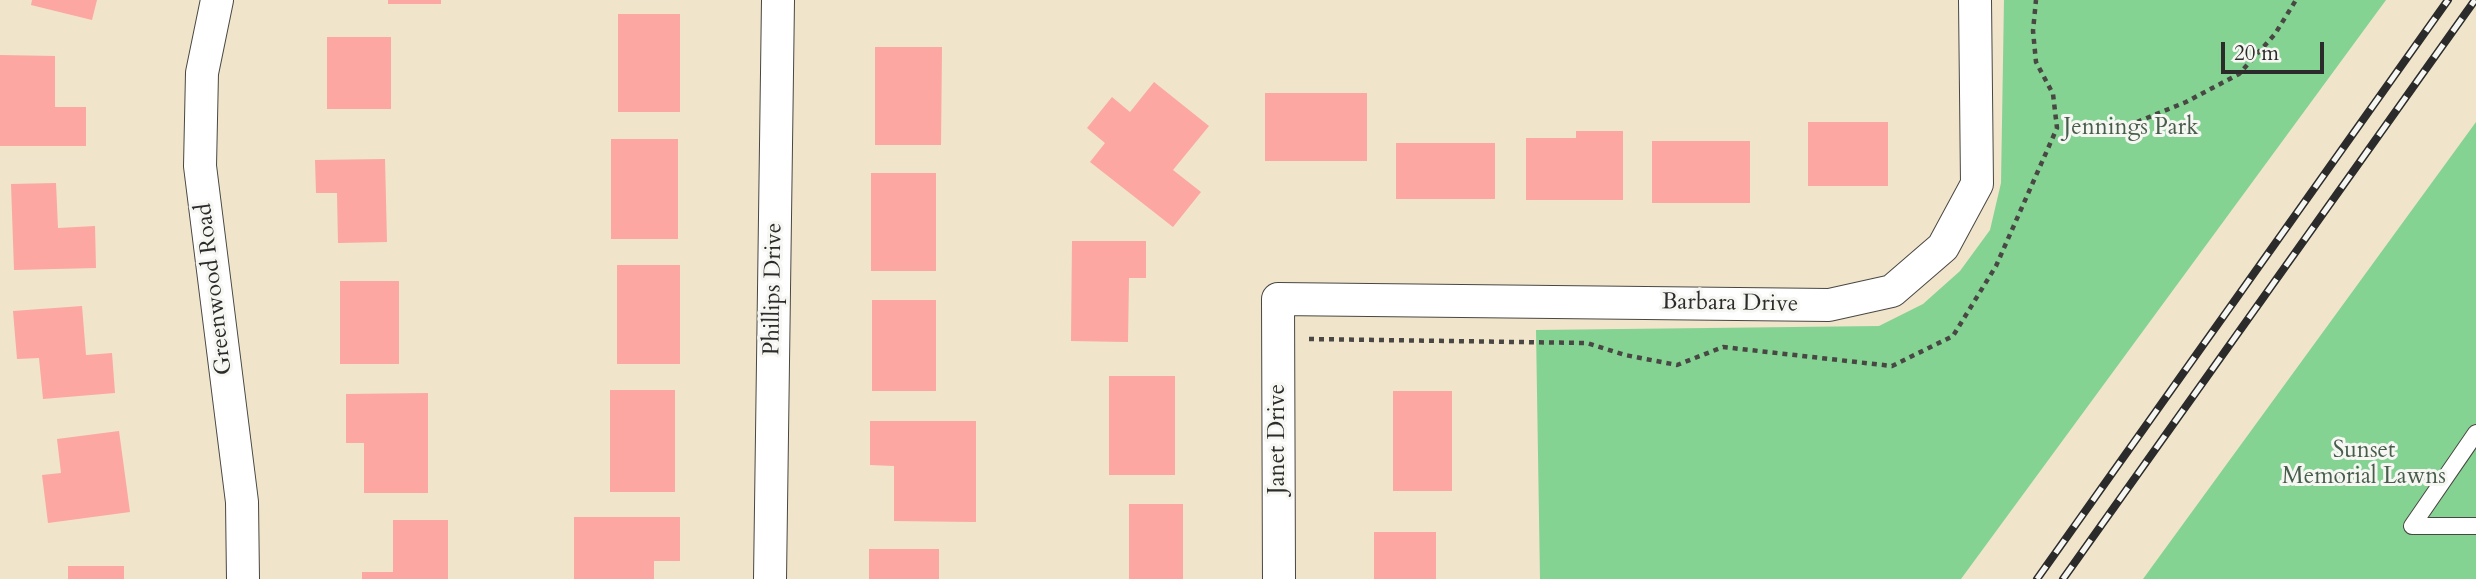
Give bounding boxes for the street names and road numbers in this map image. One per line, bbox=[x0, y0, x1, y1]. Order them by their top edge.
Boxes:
street label: Greenwood Road bbox=[191, 202, 239, 376]
street label: Phillips Drive bbox=[759, 222, 789, 356]
street label: Barbara Drive bbox=[1662, 289, 1798, 319]
street label: Janet Drive bbox=[1265, 384, 1293, 494]

